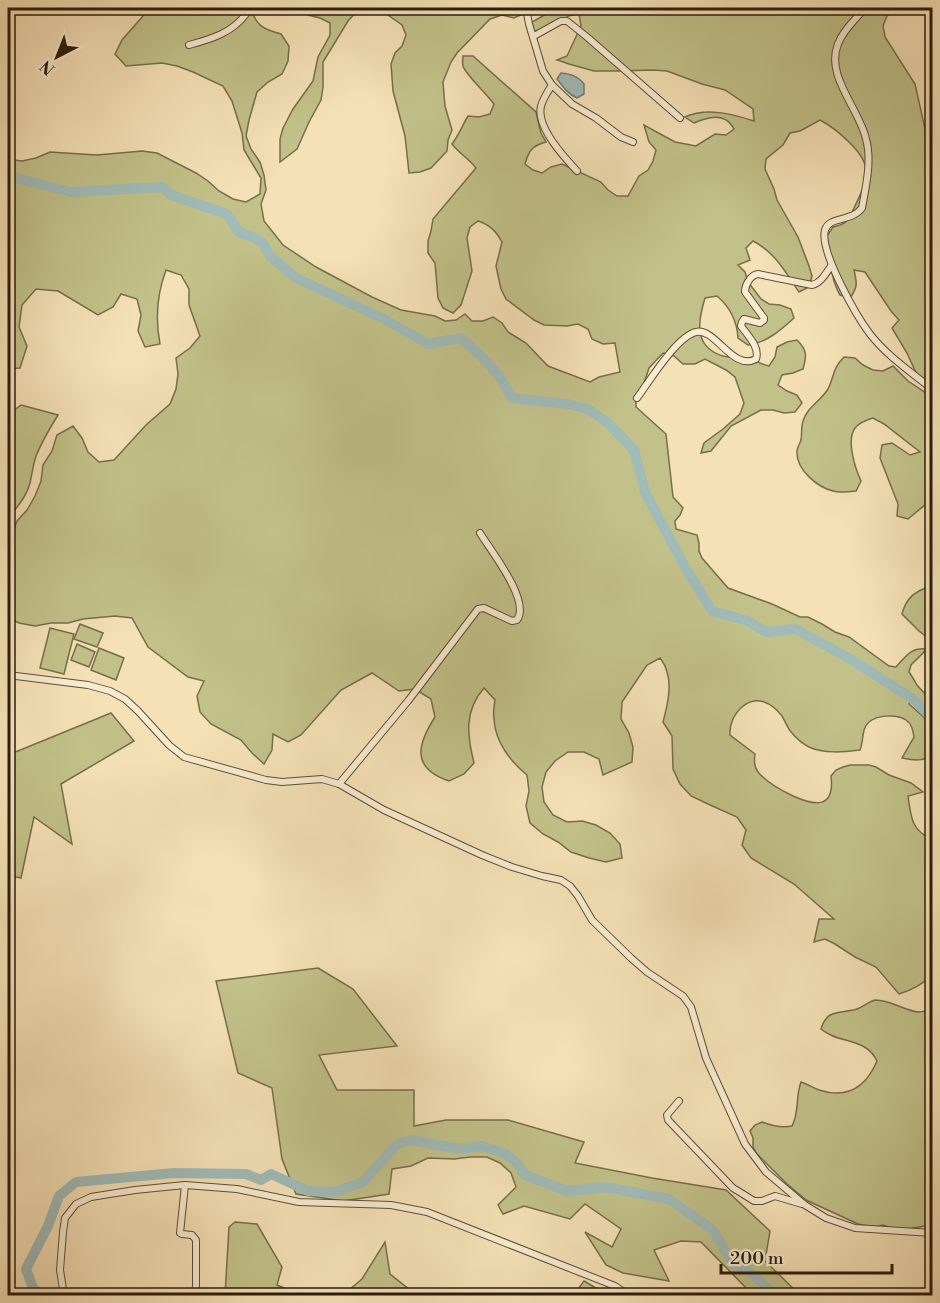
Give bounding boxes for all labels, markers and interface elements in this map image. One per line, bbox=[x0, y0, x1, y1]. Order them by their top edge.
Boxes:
north arrow bbox=[27, 27, 87, 87]
text: N bbox=[36, 56, 59, 79]
scale bar bbox=[721, 1237, 892, 1275]
text: 200 m bbox=[730, 1247, 784, 1270]

